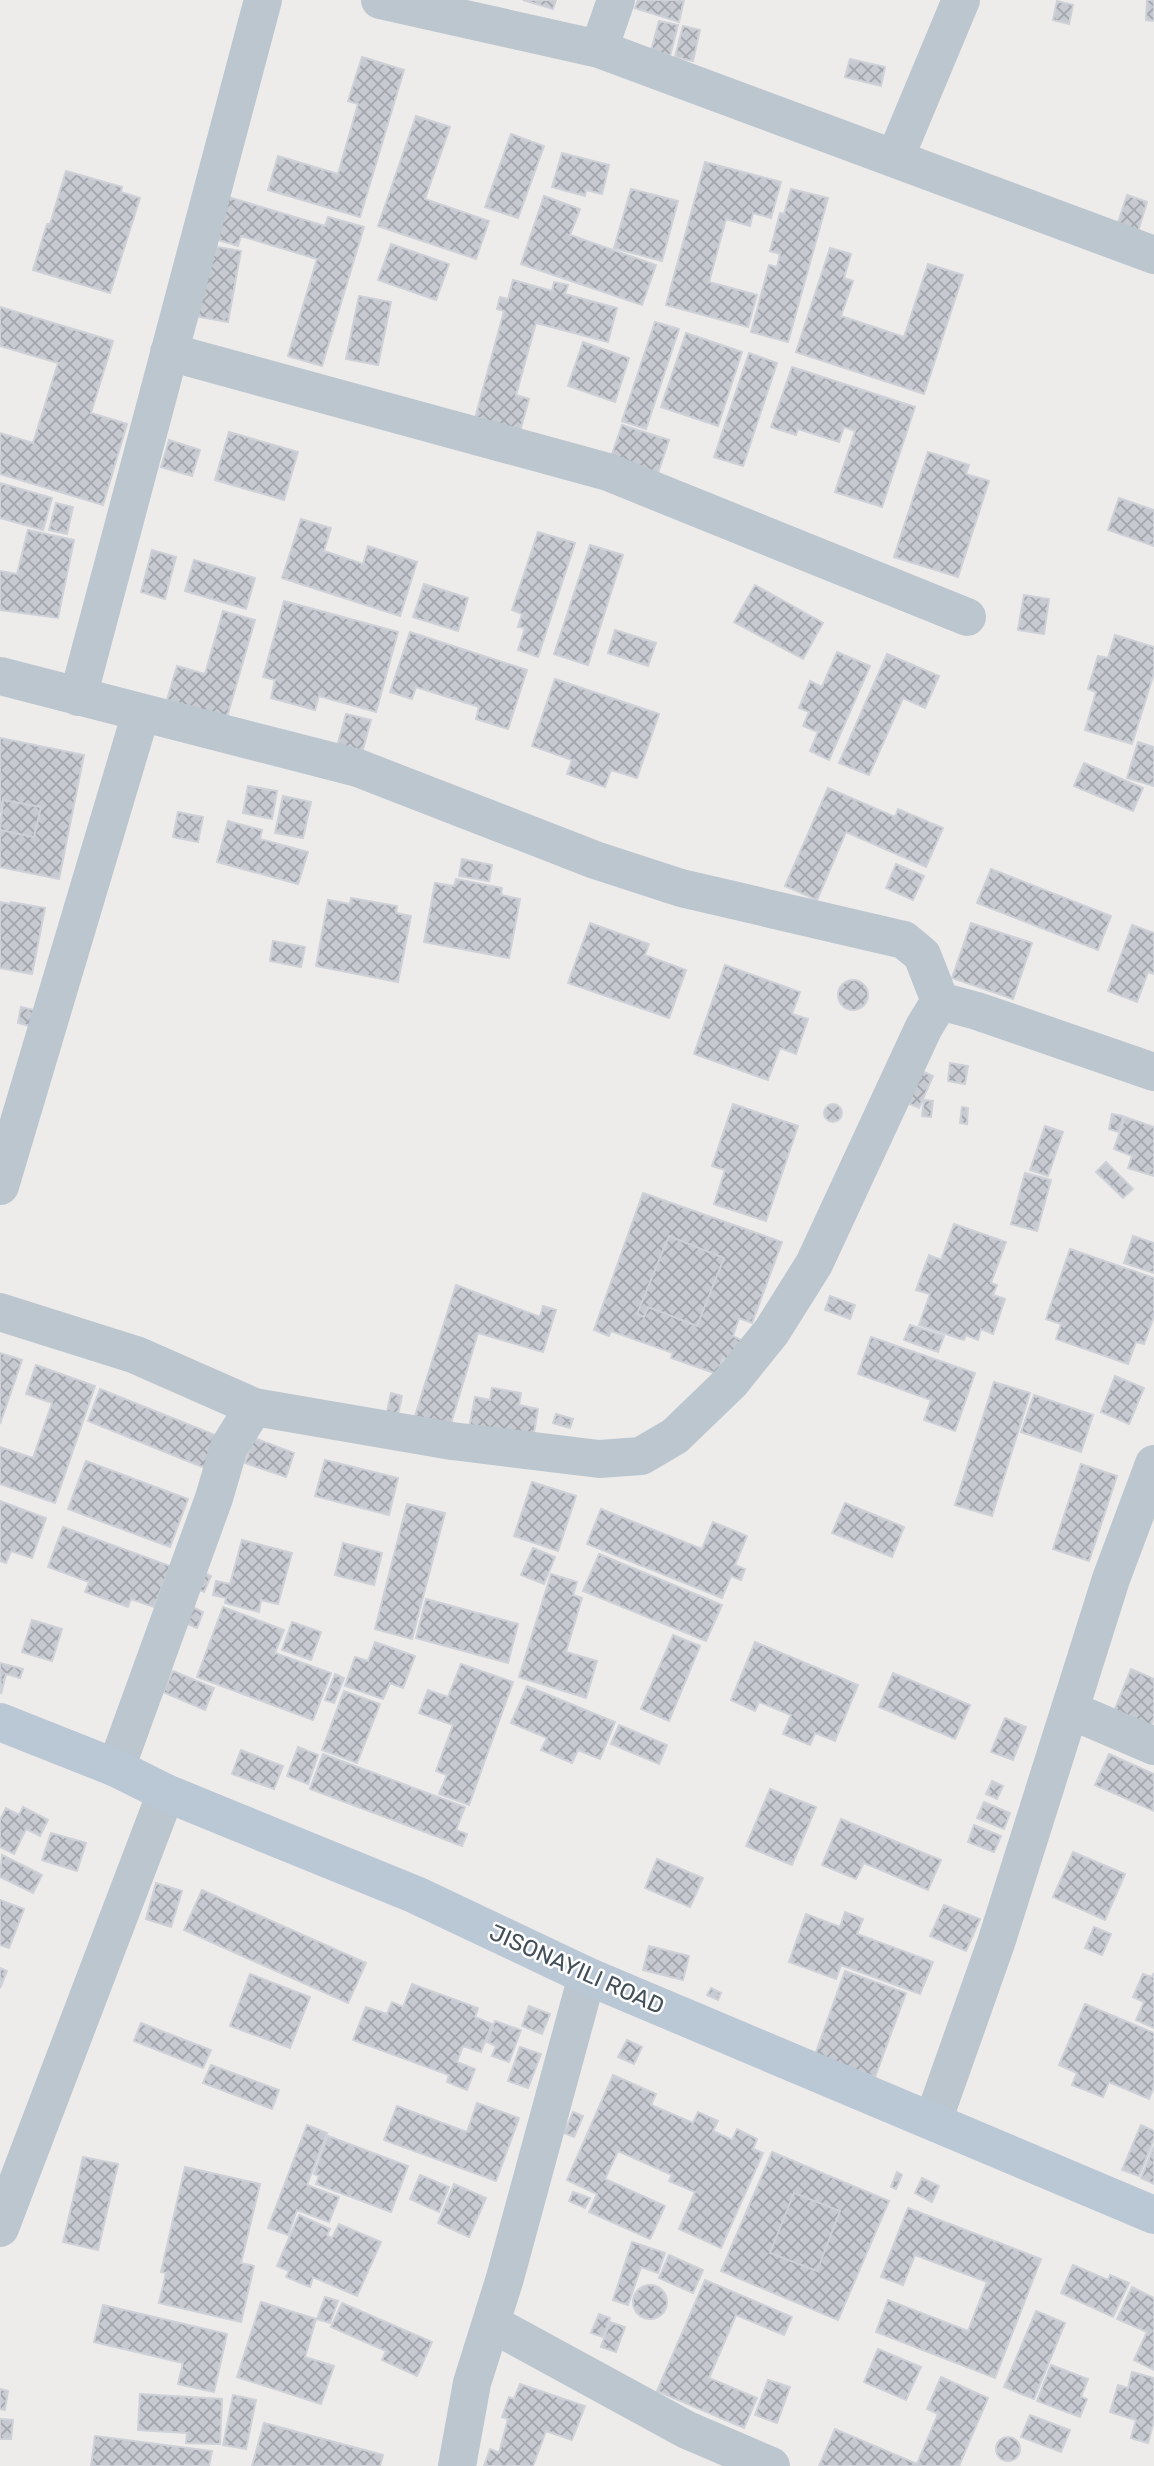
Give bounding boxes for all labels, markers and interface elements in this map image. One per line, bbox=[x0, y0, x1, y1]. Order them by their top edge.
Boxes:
street label: JISONAYILI ROAD bbox=[485, 1918, 669, 2020]

